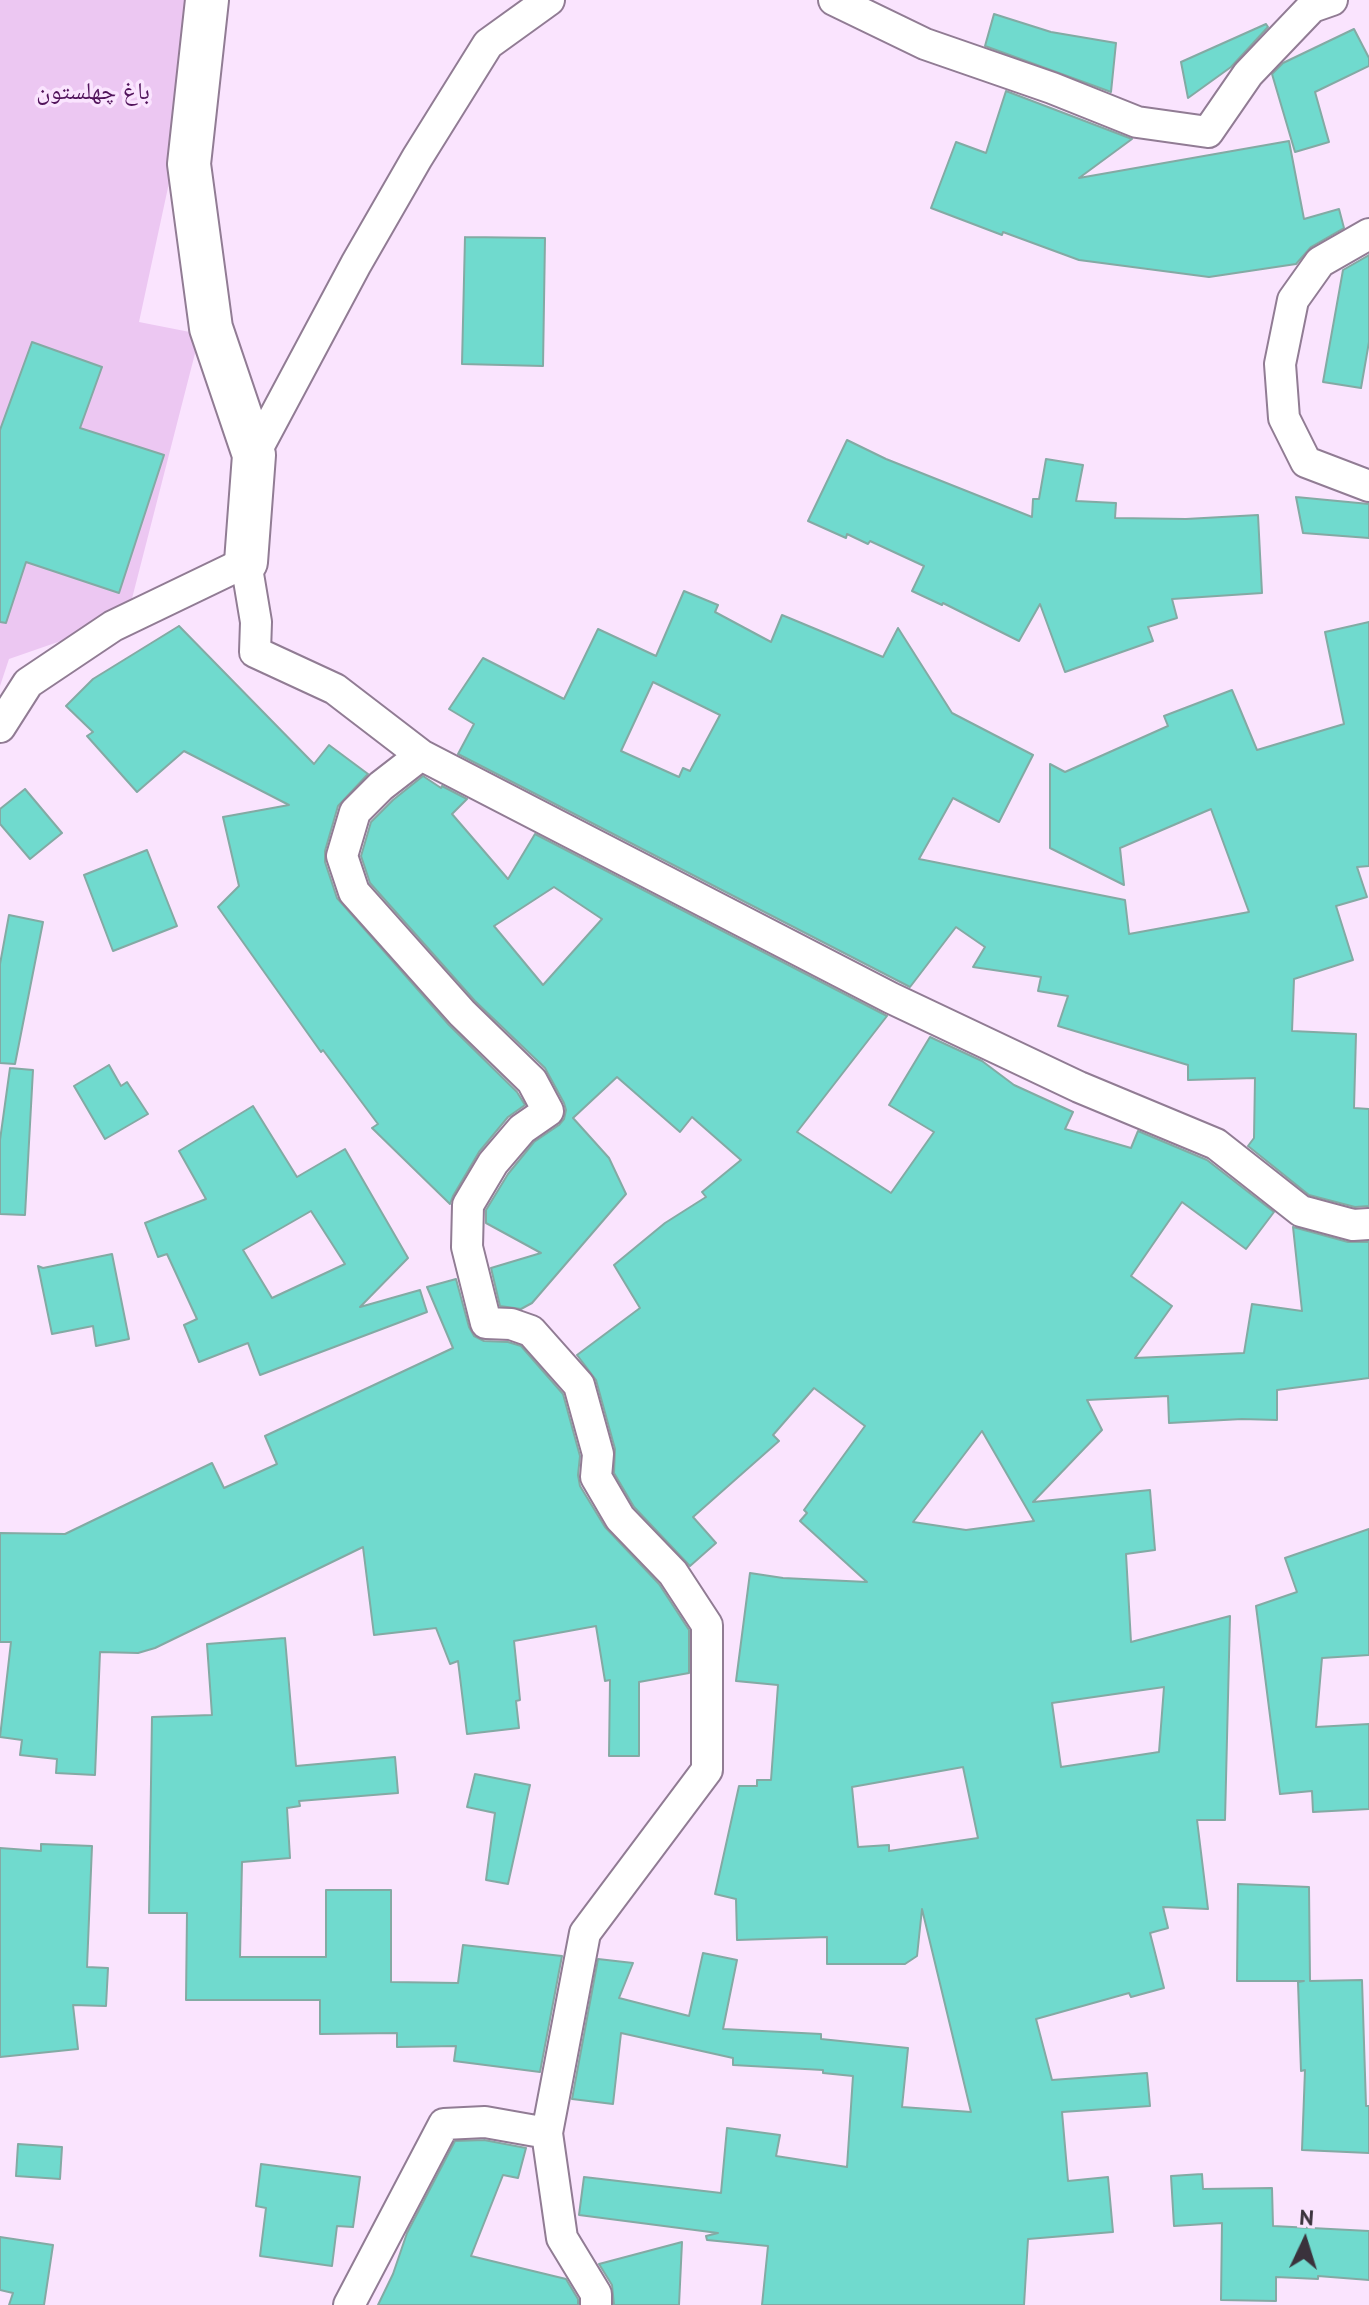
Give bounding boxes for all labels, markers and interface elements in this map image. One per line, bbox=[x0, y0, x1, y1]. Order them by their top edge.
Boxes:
park label: باغ چهلستون bbox=[36, 78, 150, 106]
north arrow bbox=[1265, 2201, 1345, 2281]
text: N bbox=[1298, 2203, 1315, 2232]

